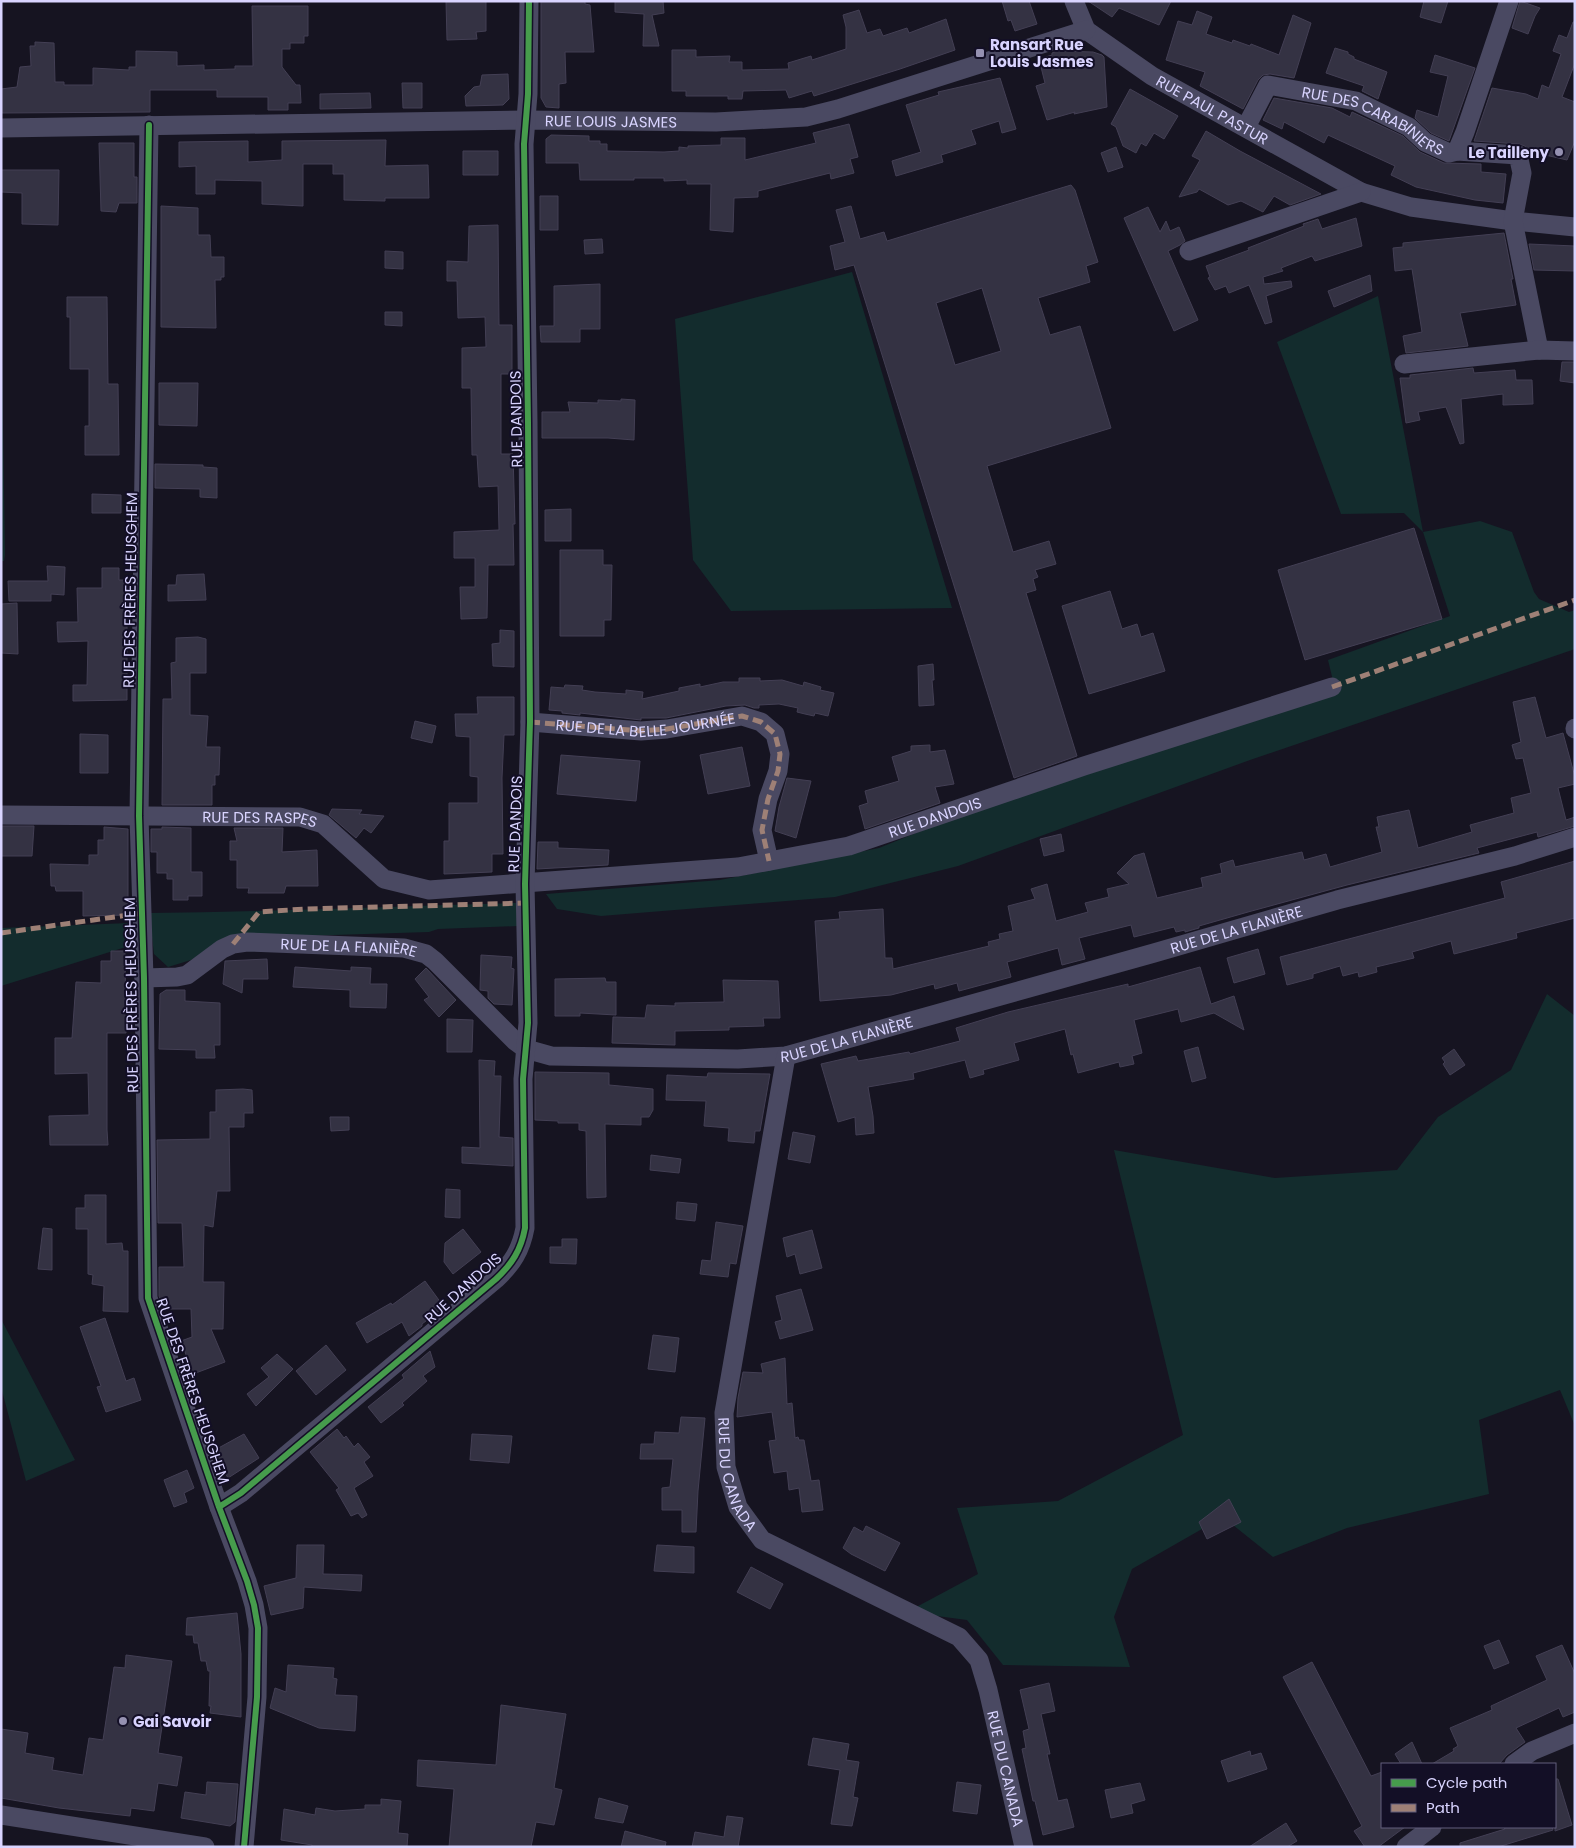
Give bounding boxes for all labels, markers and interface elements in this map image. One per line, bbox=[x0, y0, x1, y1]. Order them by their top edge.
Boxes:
place label: Ransart Rue Louis Jasmes bbox=[990, 34, 1094, 72]
marker: Ransart Rue Louis Jasmes bbox=[974, 47, 986, 59]
street label: RUE PAUL PASTUR bbox=[1153, 70, 1272, 149]
street label: RUE DES CARABINIERS bbox=[1300, 81, 1448, 160]
street label: RUE LOUIS JASMES bbox=[545, 110, 677, 132]
place label: Le Tailleny bbox=[1468, 142, 1550, 163]
marker: Le Tailleny bbox=[1553, 146, 1565, 158]
street label: RUE DANDOIS bbox=[505, 370, 527, 468]
street label: RUE DES FRÈRES HEUSGHEM bbox=[118, 492, 142, 688]
street label: RUE DE LA BELLE JOURNÉE bbox=[555, 707, 737, 742]
street label: RUE DANDOIS bbox=[503, 775, 527, 873]
street label: RUE DANDOIS bbox=[885, 791, 984, 842]
street label: RUE DES RASPES bbox=[202, 806, 320, 832]
street label: RUE DES FRÈRES HEUSGHEM bbox=[119, 897, 143, 1093]
street label: RUE DE LA FLANIÈRE bbox=[1168, 900, 1305, 958]
street label: RUE DE LA FLANIÈRE bbox=[280, 933, 420, 962]
street label: RUE DE LA FLANIÈRE bbox=[780, 1011, 915, 1067]
street label: RUE DANDOIS bbox=[420, 1248, 506, 1328]
street label: RUE DES FRÈRES HEUSGHEM bbox=[151, 1295, 235, 1487]
street label: RUE DU CANADA bbox=[714, 1417, 763, 1535]
street label: RUE DU CANADA bbox=[983, 1708, 1030, 1829]
place label: Gai Savoir bbox=[133, 1711, 212, 1732]
marker: Gai Savoir bbox=[117, 1715, 129, 1727]
legend bbox=[1381, 1763, 1556, 1828]
text: Cycle path bbox=[1426, 1772, 1507, 1793]
text: Path bbox=[1426, 1797, 1460, 1818]

